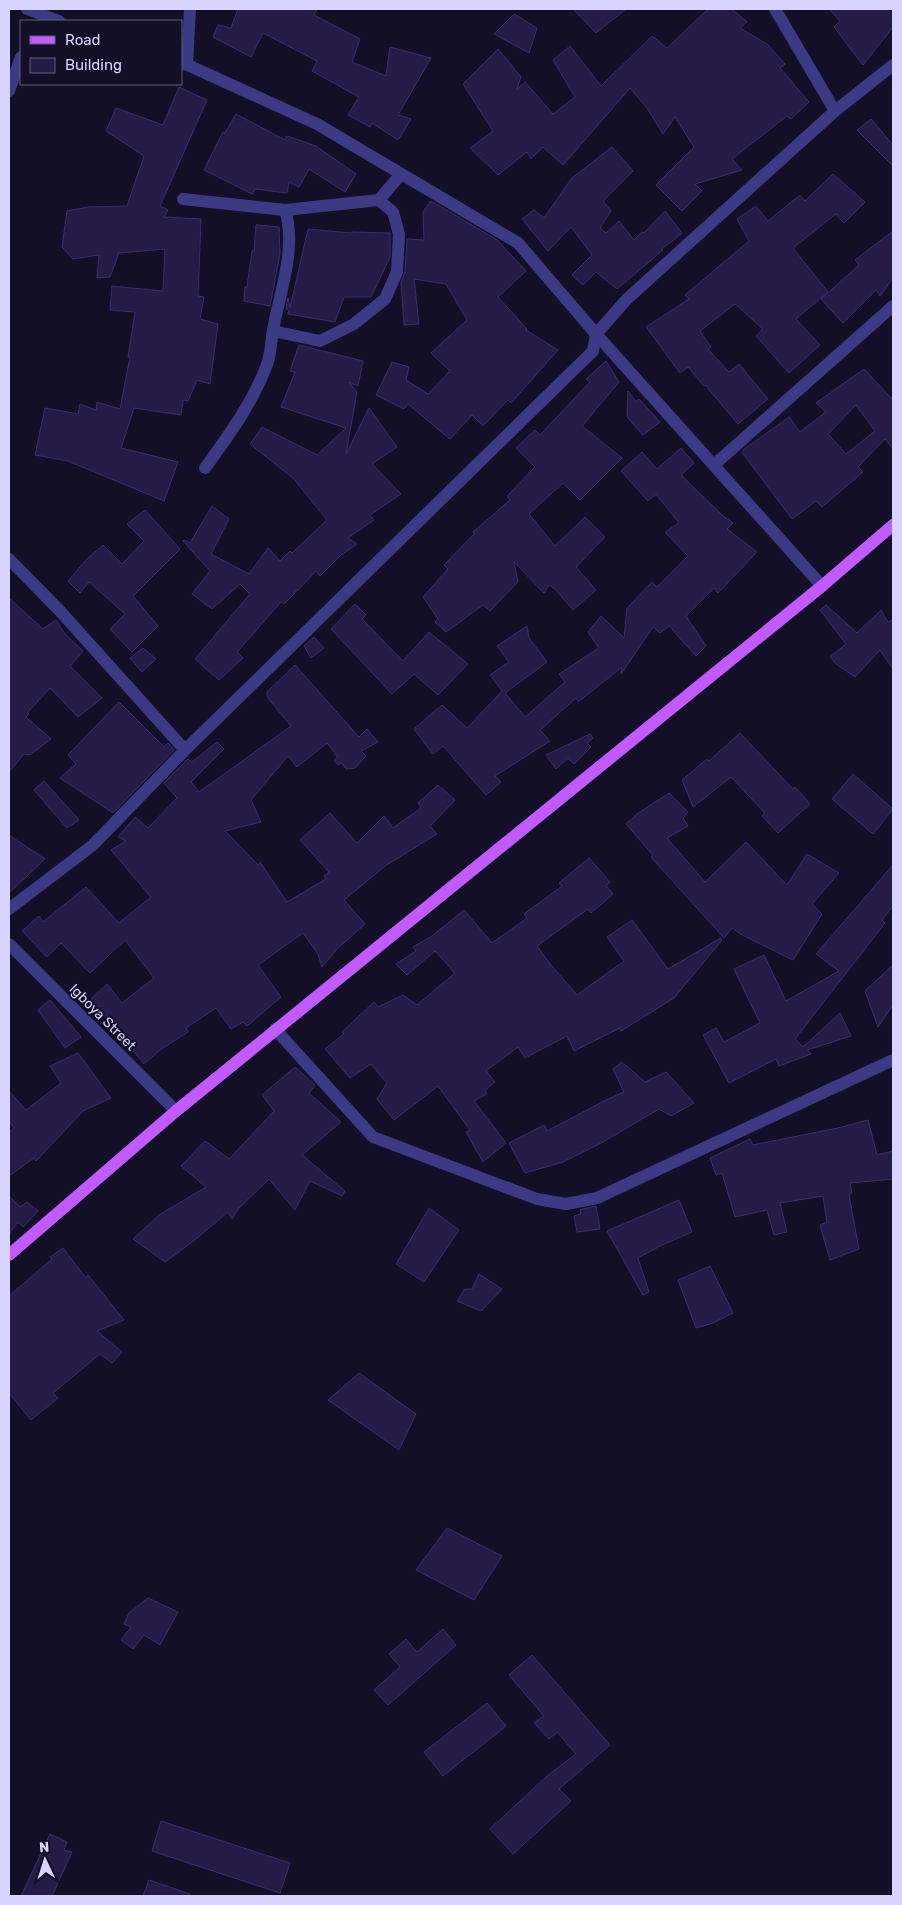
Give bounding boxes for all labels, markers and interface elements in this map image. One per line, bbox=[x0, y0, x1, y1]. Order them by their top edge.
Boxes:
legend bbox=[20, 20, 182, 85]
text: Road bbox=[65, 31, 101, 49]
text: Building bbox=[65, 56, 122, 74]
street label: Igboya Street bbox=[66, 980, 140, 1055]
north arrow bbox=[20, 1835, 70, 1885]
text: N bbox=[39, 1839, 50, 1856]

